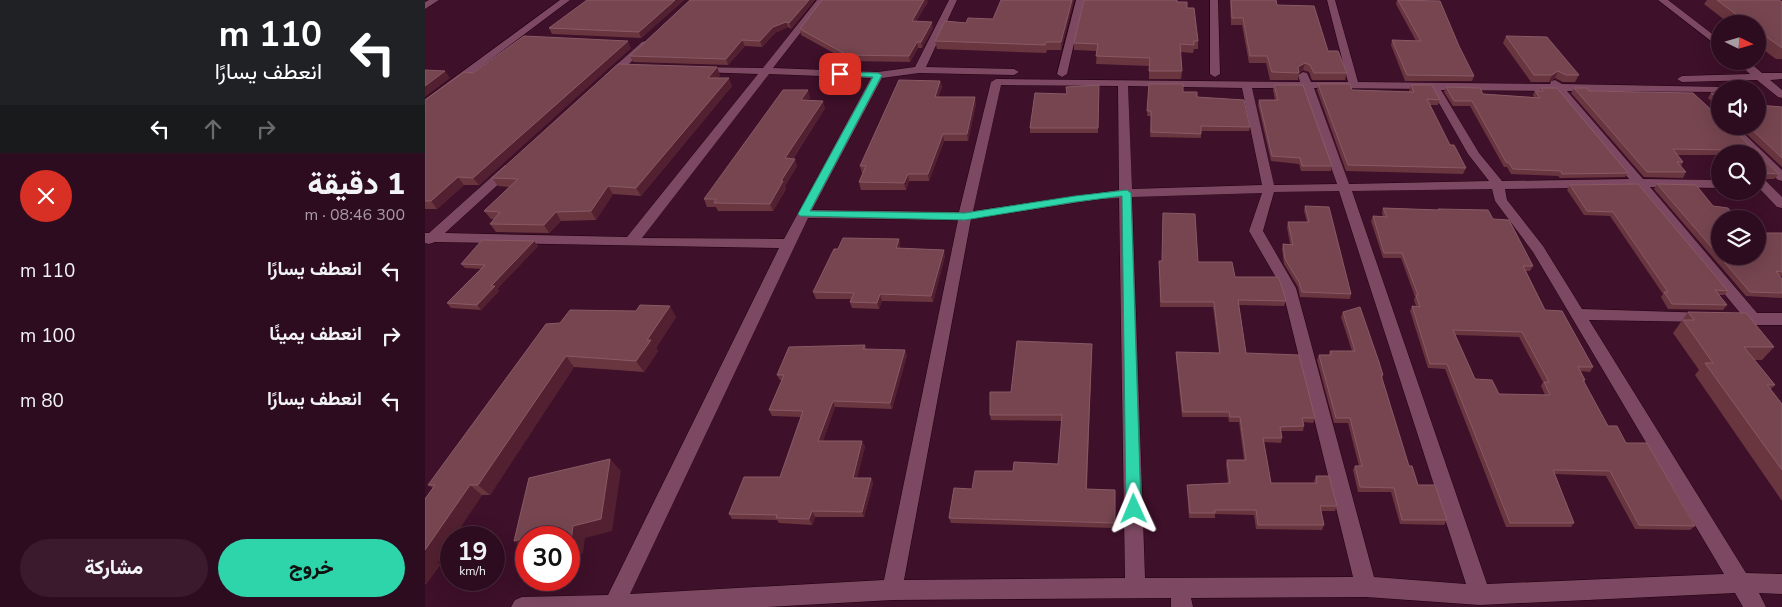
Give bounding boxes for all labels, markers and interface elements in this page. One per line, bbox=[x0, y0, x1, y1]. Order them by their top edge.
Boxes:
text: 110 m bbox=[219, 11, 322, 58]
north arrow bbox=[1711, 15, 1766, 70]
map controls bbox=[1711, 15, 1766, 265]
icon: left bbox=[340, 20, 405, 85]
pin bbox=[819, 53, 861, 95]
text: انعطف يسارًا bbox=[215, 57, 322, 87]
icon: arrive bbox=[826, 60, 854, 88]
button: sound bbox=[1711, 80, 1766, 135]
icon: left bbox=[146, 115, 174, 143]
icon: ahead bbox=[199, 115, 227, 143]
icon: right bbox=[252, 115, 280, 143]
button: search bbox=[1711, 145, 1766, 200]
text: 1 دقيقة bbox=[308, 164, 405, 205]
button: close bbox=[20, 170, 72, 222]
text: 300 m · 08:46 bbox=[304, 204, 405, 226]
button: layers bbox=[1711, 210, 1766, 265]
text: انعطف يسارًا bbox=[267, 256, 362, 282]
icon: left bbox=[377, 257, 405, 285]
text: 110 m bbox=[20, 258, 75, 284]
text: انعطف يمينًا bbox=[269, 321, 362, 347]
icon: right bbox=[377, 322, 405, 350]
text: 100 m bbox=[20, 323, 75, 349]
text: انعطف يسارًا bbox=[267, 386, 362, 412]
icon: left bbox=[377, 387, 405, 415]
text: 80 m bbox=[20, 388, 64, 414]
position arrow bbox=[1107, 482, 1159, 534]
speed limit sign: 30 bbox=[515, 526, 580, 591]
text: 19 bbox=[457, 535, 488, 569]
button: مشاركة bbox=[20, 539, 208, 597]
button: خروج bbox=[218, 539, 405, 597]
text: km/h bbox=[459, 563, 486, 579]

